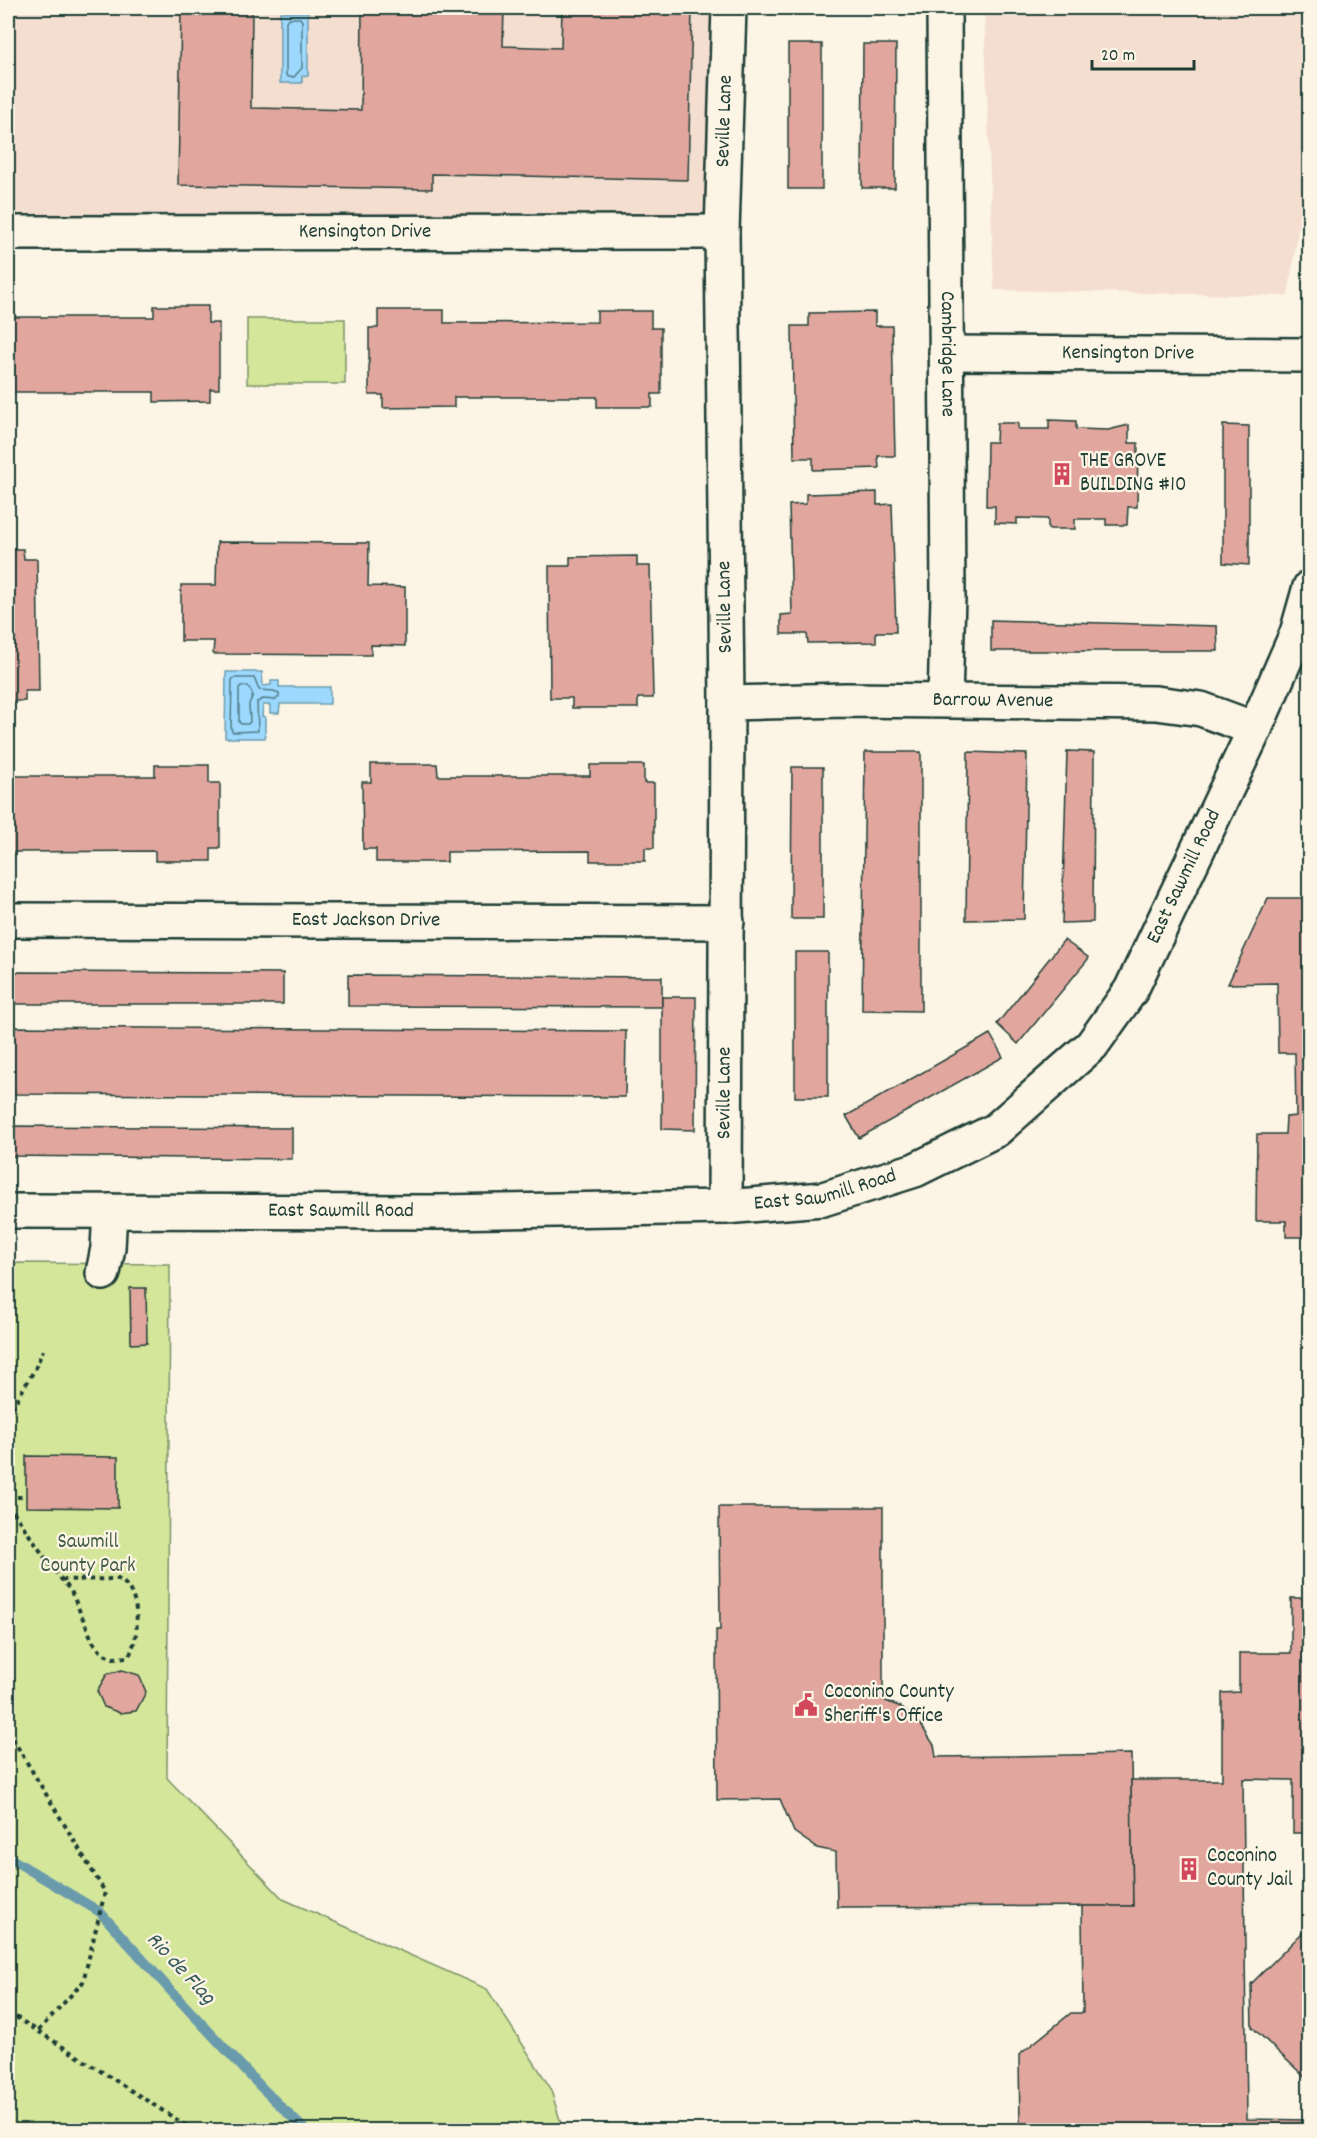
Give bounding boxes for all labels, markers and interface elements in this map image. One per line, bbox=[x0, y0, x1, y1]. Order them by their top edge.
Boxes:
scale bar bbox=[1092, 33, 1194, 71]
text: 20 m bbox=[1101, 44, 1135, 69]
street label: Seville Lane bbox=[709, 74, 742, 168]
street label: Kensington Drive bbox=[299, 217, 431, 248]
street label: Cambridge Lane bbox=[931, 291, 962, 417]
street label: Kensington Drive bbox=[1062, 339, 1194, 369]
place label: THE GROVE BUILDING #10 bbox=[1080, 447, 1186, 501]
building icon: THE GROVE BUILDING #10 bbox=[1049, 461, 1075, 487]
street label: Seville Lane bbox=[710, 560, 742, 654]
street label: Barrow Avenue bbox=[933, 686, 1053, 717]
street label: East Sawmill Road bbox=[1140, 805, 1230, 949]
street label: East Jackson Drive bbox=[292, 906, 440, 936]
street label: Seville Lane bbox=[710, 1047, 741, 1139]
street label: East Sawmill Road bbox=[753, 1162, 901, 1220]
street label: East Sawmill Road bbox=[268, 1197, 414, 1227]
park label: Sawmill County Park bbox=[40, 1528, 136, 1582]
place label: Coconino County Sheriff's Office bbox=[824, 1678, 954, 1732]
public building icon: Coconino County Sheriff's Office bbox=[793, 1692, 819, 1718]
place label: Coconino County Jail bbox=[1207, 1842, 1293, 1896]
building icon: Coconino County Jail bbox=[1176, 1856, 1202, 1882]
water label: Rio de Flag bbox=[138, 1926, 223, 2013]

